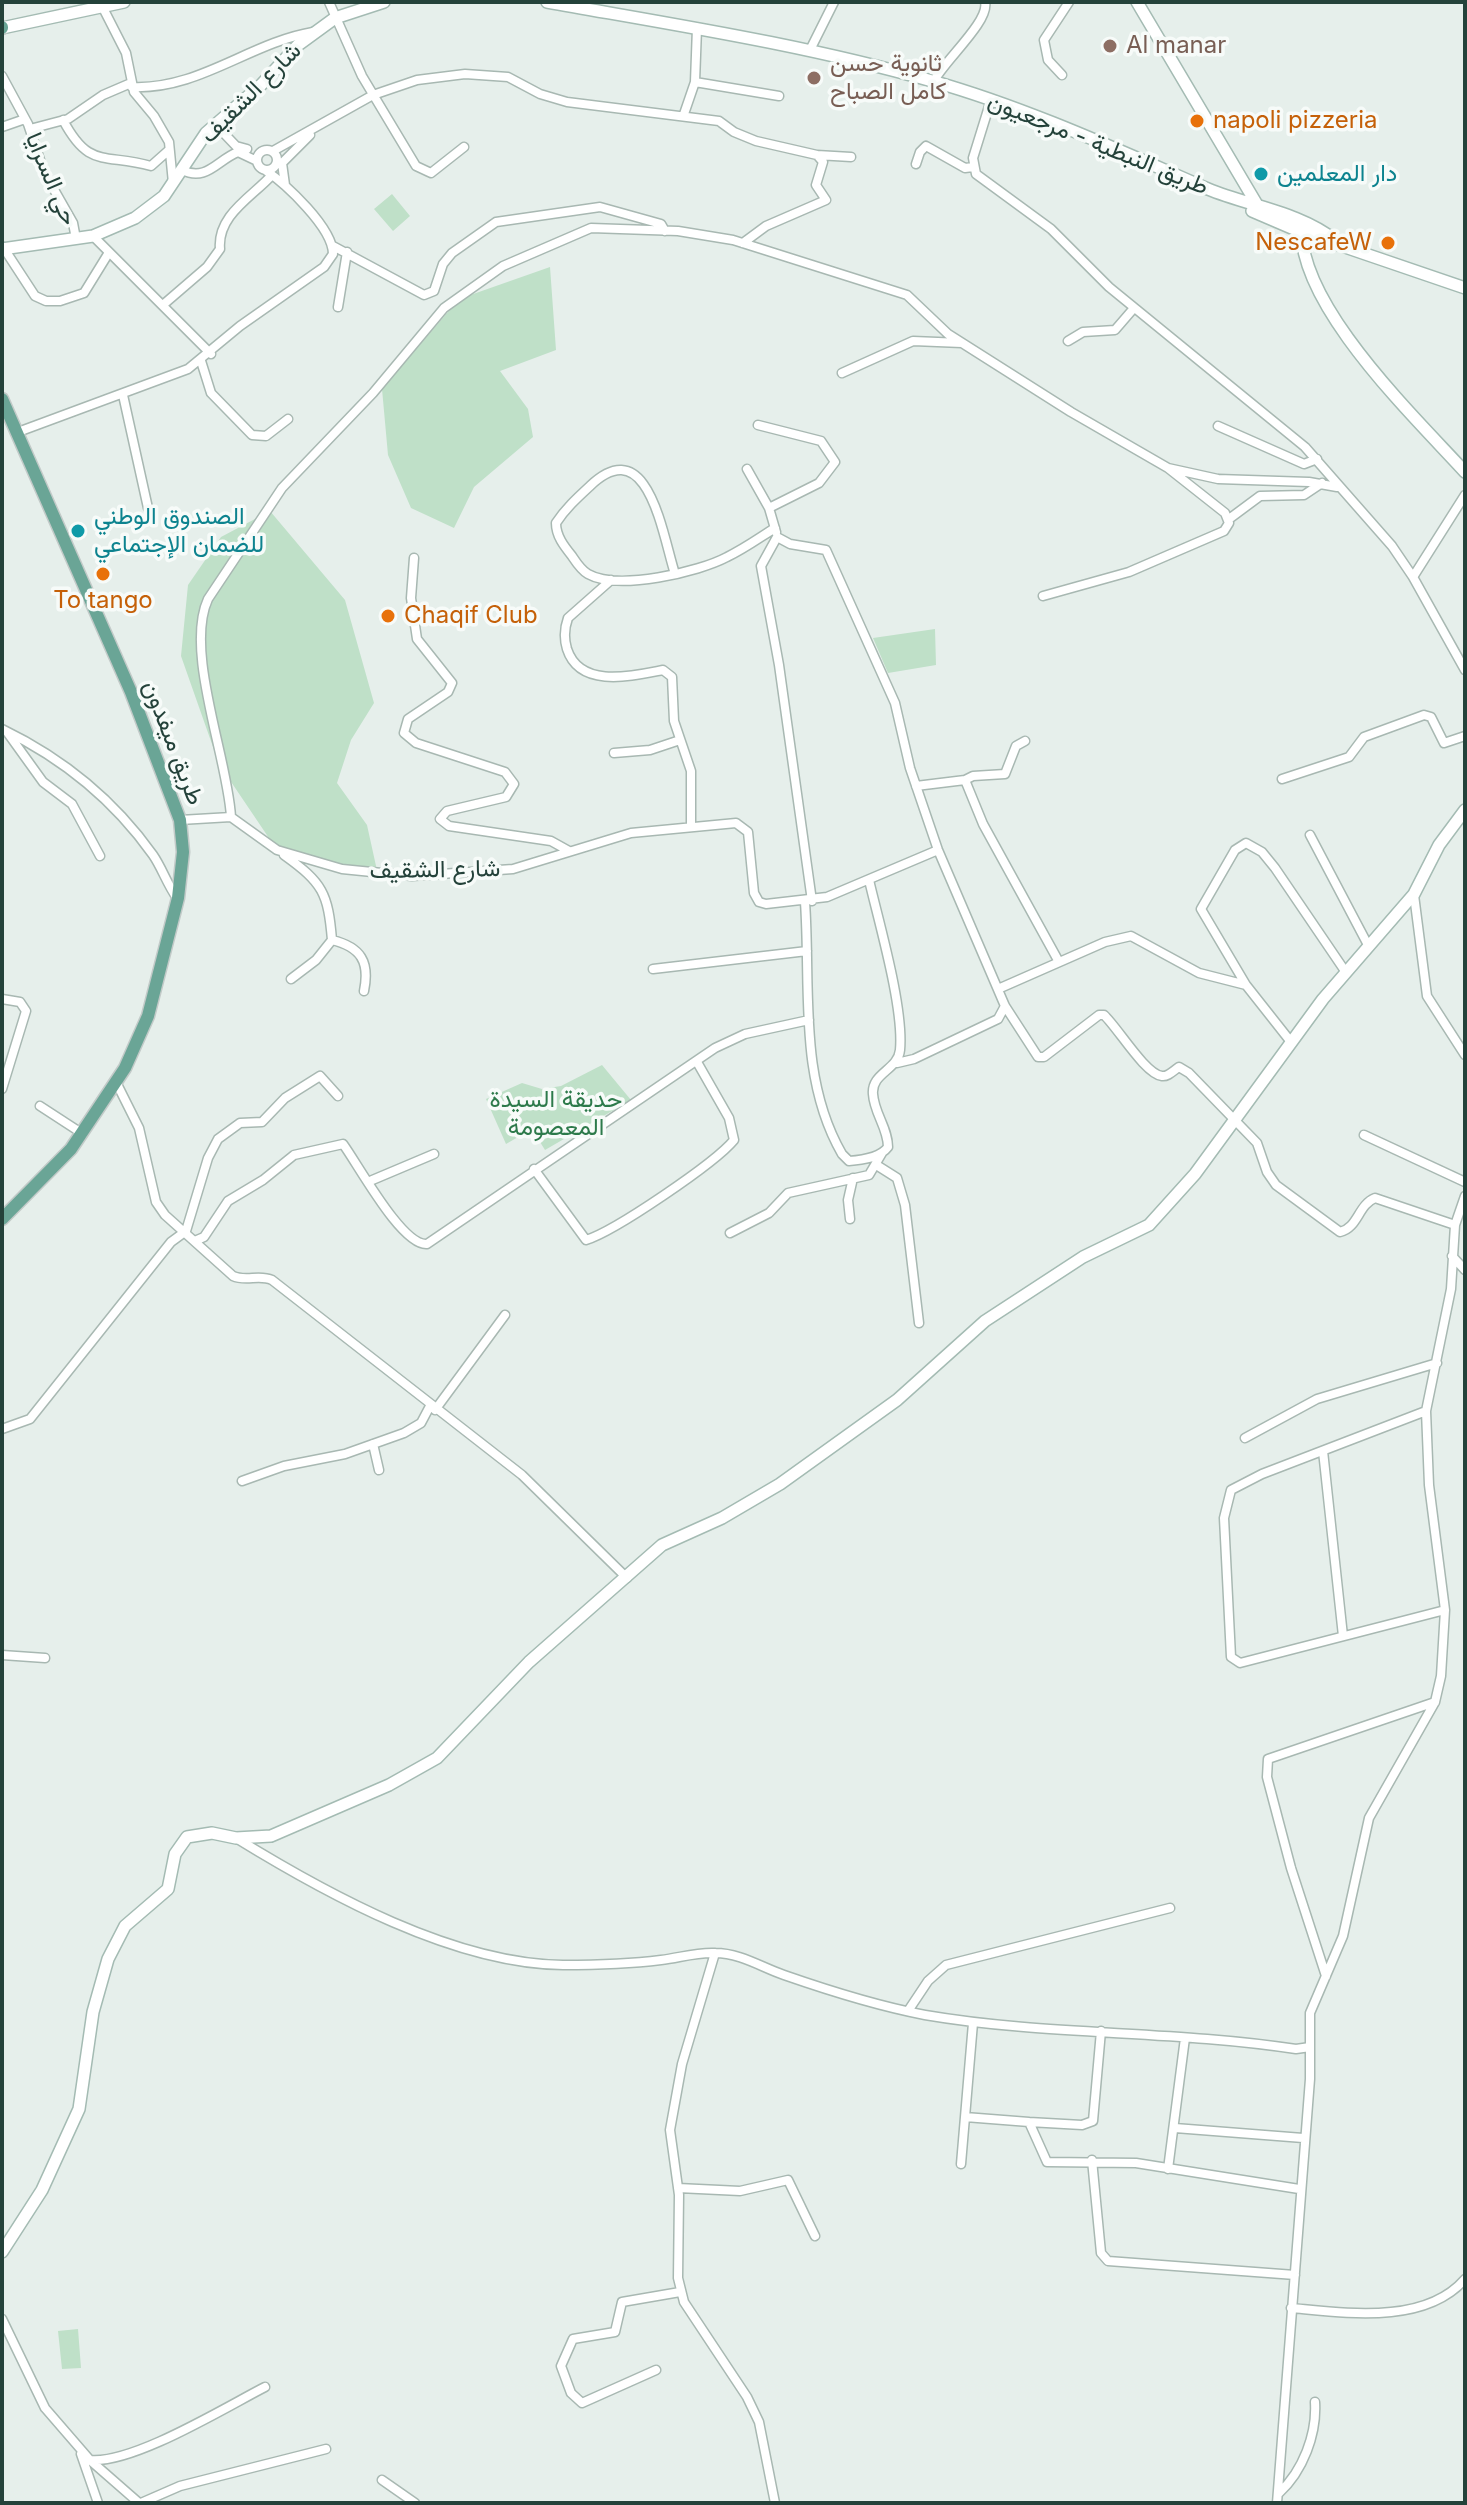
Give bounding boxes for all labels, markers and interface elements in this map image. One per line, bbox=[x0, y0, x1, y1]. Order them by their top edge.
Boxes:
place label: Al manar bbox=[1126, 32, 1226, 60]
street label: شارع الشقيف bbox=[195, 37, 307, 149]
marker: Al manar bbox=[1101, 37, 1119, 55]
place label: ثانوية حسن كامل الصباح bbox=[830, 50, 946, 106]
marker: ثانوية حسن كامل الصباح bbox=[805, 69, 823, 87]
street label: طريق النبطية - مرجعيون bbox=[984, 87, 1212, 201]
place label: napoli pizzeria bbox=[1213, 107, 1377, 135]
marker: napoli pizzeria bbox=[1188, 112, 1206, 130]
street label: حي السرايا bbox=[19, 128, 83, 230]
place label: دار المعلمين bbox=[1277, 160, 1397, 188]
marker: دار المعلمين bbox=[1252, 165, 1270, 183]
place label: NescafeW bbox=[1255, 229, 1372, 257]
marker: NescafeW bbox=[1379, 234, 1397, 252]
place label: الصندوق الوطني للضمان الإجتماعي bbox=[94, 503, 264, 559]
marker: الصندوق الوطني للضمان الإجتماعي bbox=[69, 522, 87, 540]
marker: To tango bbox=[94, 565, 112, 583]
place label: To tango bbox=[53, 587, 153, 615]
place label: Chaqif Club bbox=[404, 602, 538, 630]
marker: Chaqif Club bbox=[379, 607, 397, 625]
street label: طريق ميفدون bbox=[136, 677, 210, 809]
street label: شارع الشقيف bbox=[369, 854, 501, 886]
park label: حديقة السيدة المعصومة bbox=[490, 1086, 622, 1142]

